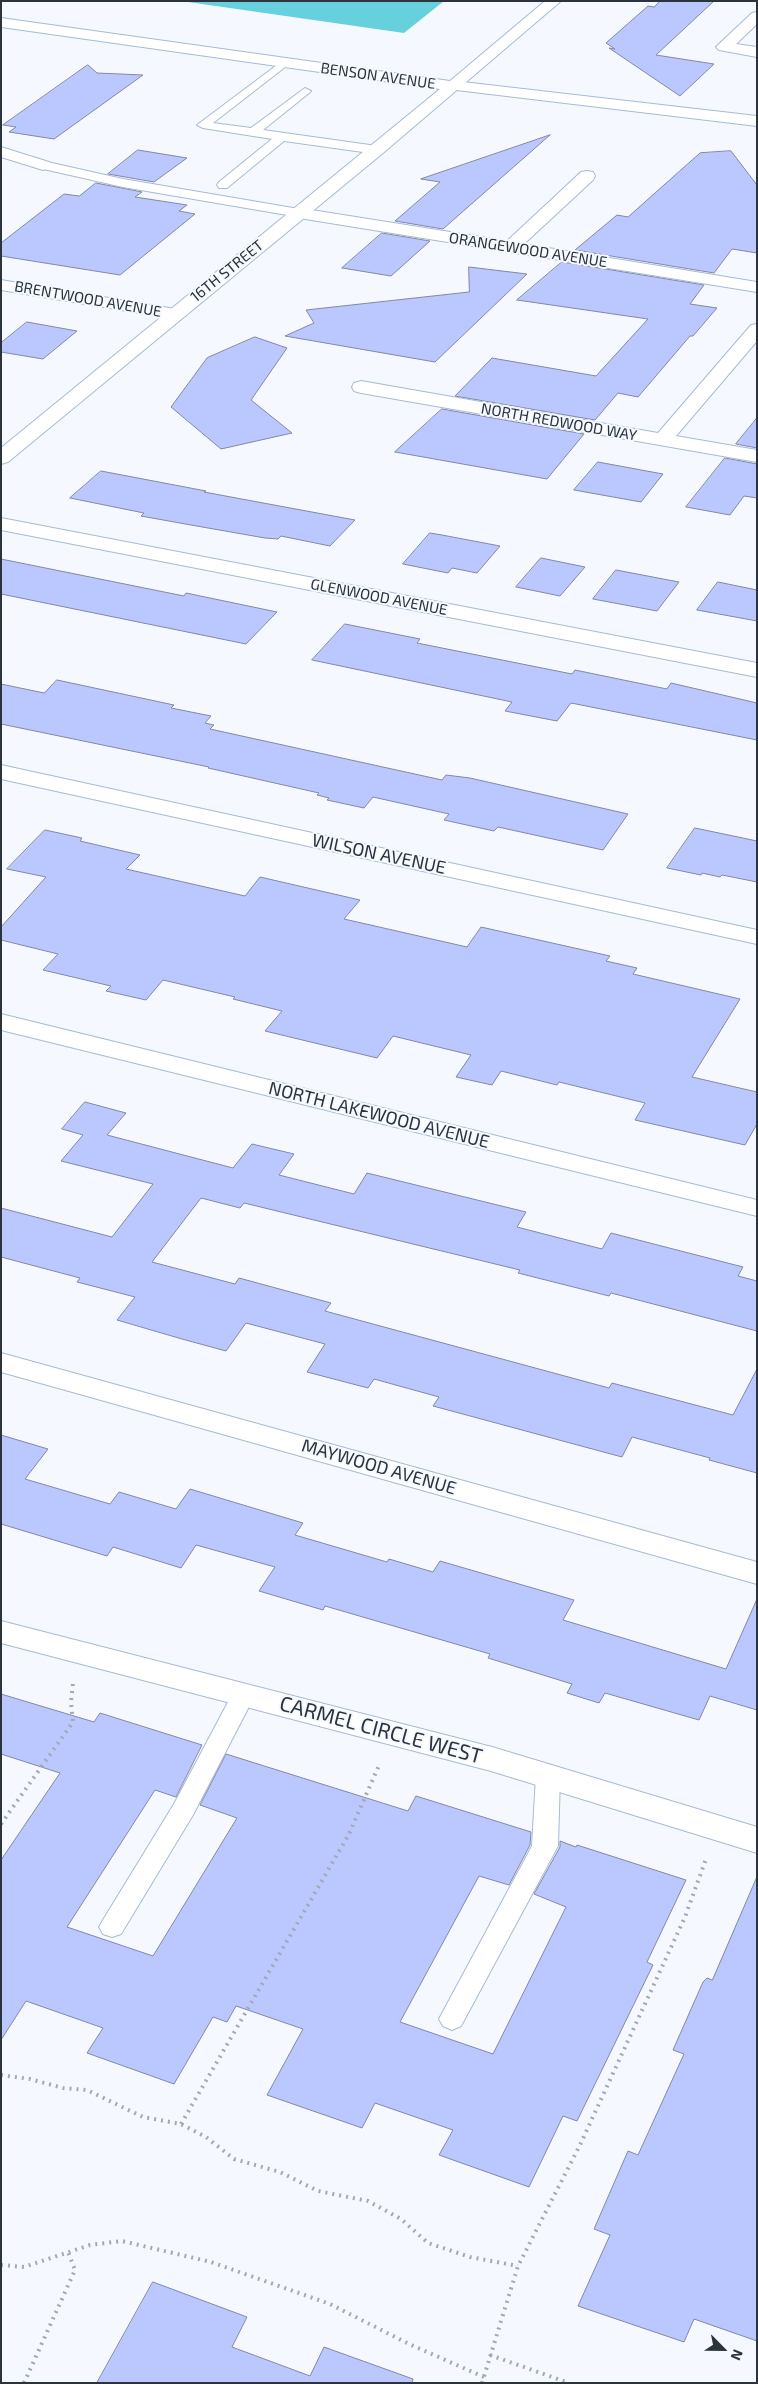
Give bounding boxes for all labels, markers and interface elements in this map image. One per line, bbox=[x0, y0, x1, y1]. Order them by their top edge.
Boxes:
street label: BENSON AVENUE bbox=[319, 59, 437, 93]
street label: ORANGEWOOD AVENUE bbox=[448, 229, 608, 271]
street label: 16TH STREET bbox=[187, 236, 267, 306]
street label: BRENTWOOD AVENUE bbox=[13, 277, 163, 321]
street label: NORTH REDWOOD WAY bbox=[480, 399, 638, 445]
street label: GLENWOOD AVENUE bbox=[309, 575, 449, 619]
street label: WILSON AVENUE bbox=[310, 829, 448, 879]
street label: NORTH LAKEWOOD AVENUE bbox=[266, 1077, 492, 1153]
street label: MAYWOOD AVENUE bbox=[299, 1435, 459, 1499]
street label: CARMEL CIRCLE WEST bbox=[277, 1691, 485, 1769]
north arrow bbox=[698, 2324, 748, 2374]
text: N bbox=[727, 2347, 747, 2363]

